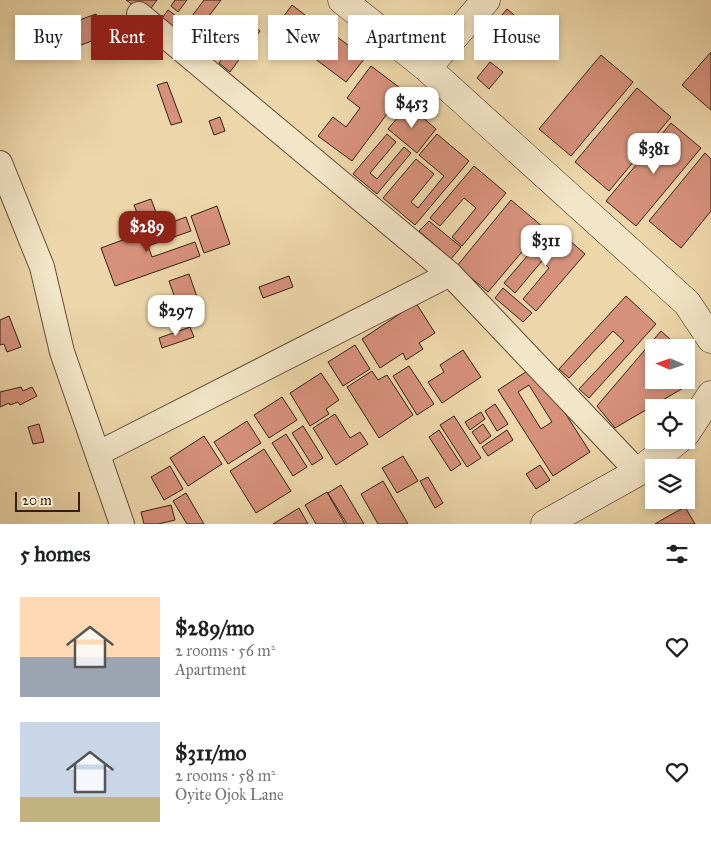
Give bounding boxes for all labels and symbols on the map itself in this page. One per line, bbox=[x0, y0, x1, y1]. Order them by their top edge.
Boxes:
pin: $453 bbox=[382, 86, 442, 129]
pin: $381 bbox=[624, 132, 684, 175]
pin: $289 bbox=[117, 210, 177, 253]
pin: $311 bbox=[516, 224, 576, 267]
pin: $297 bbox=[146, 294, 206, 337]
north arrow bbox=[645, 339, 695, 389]
scale bar bbox=[15, 489, 80, 512]

